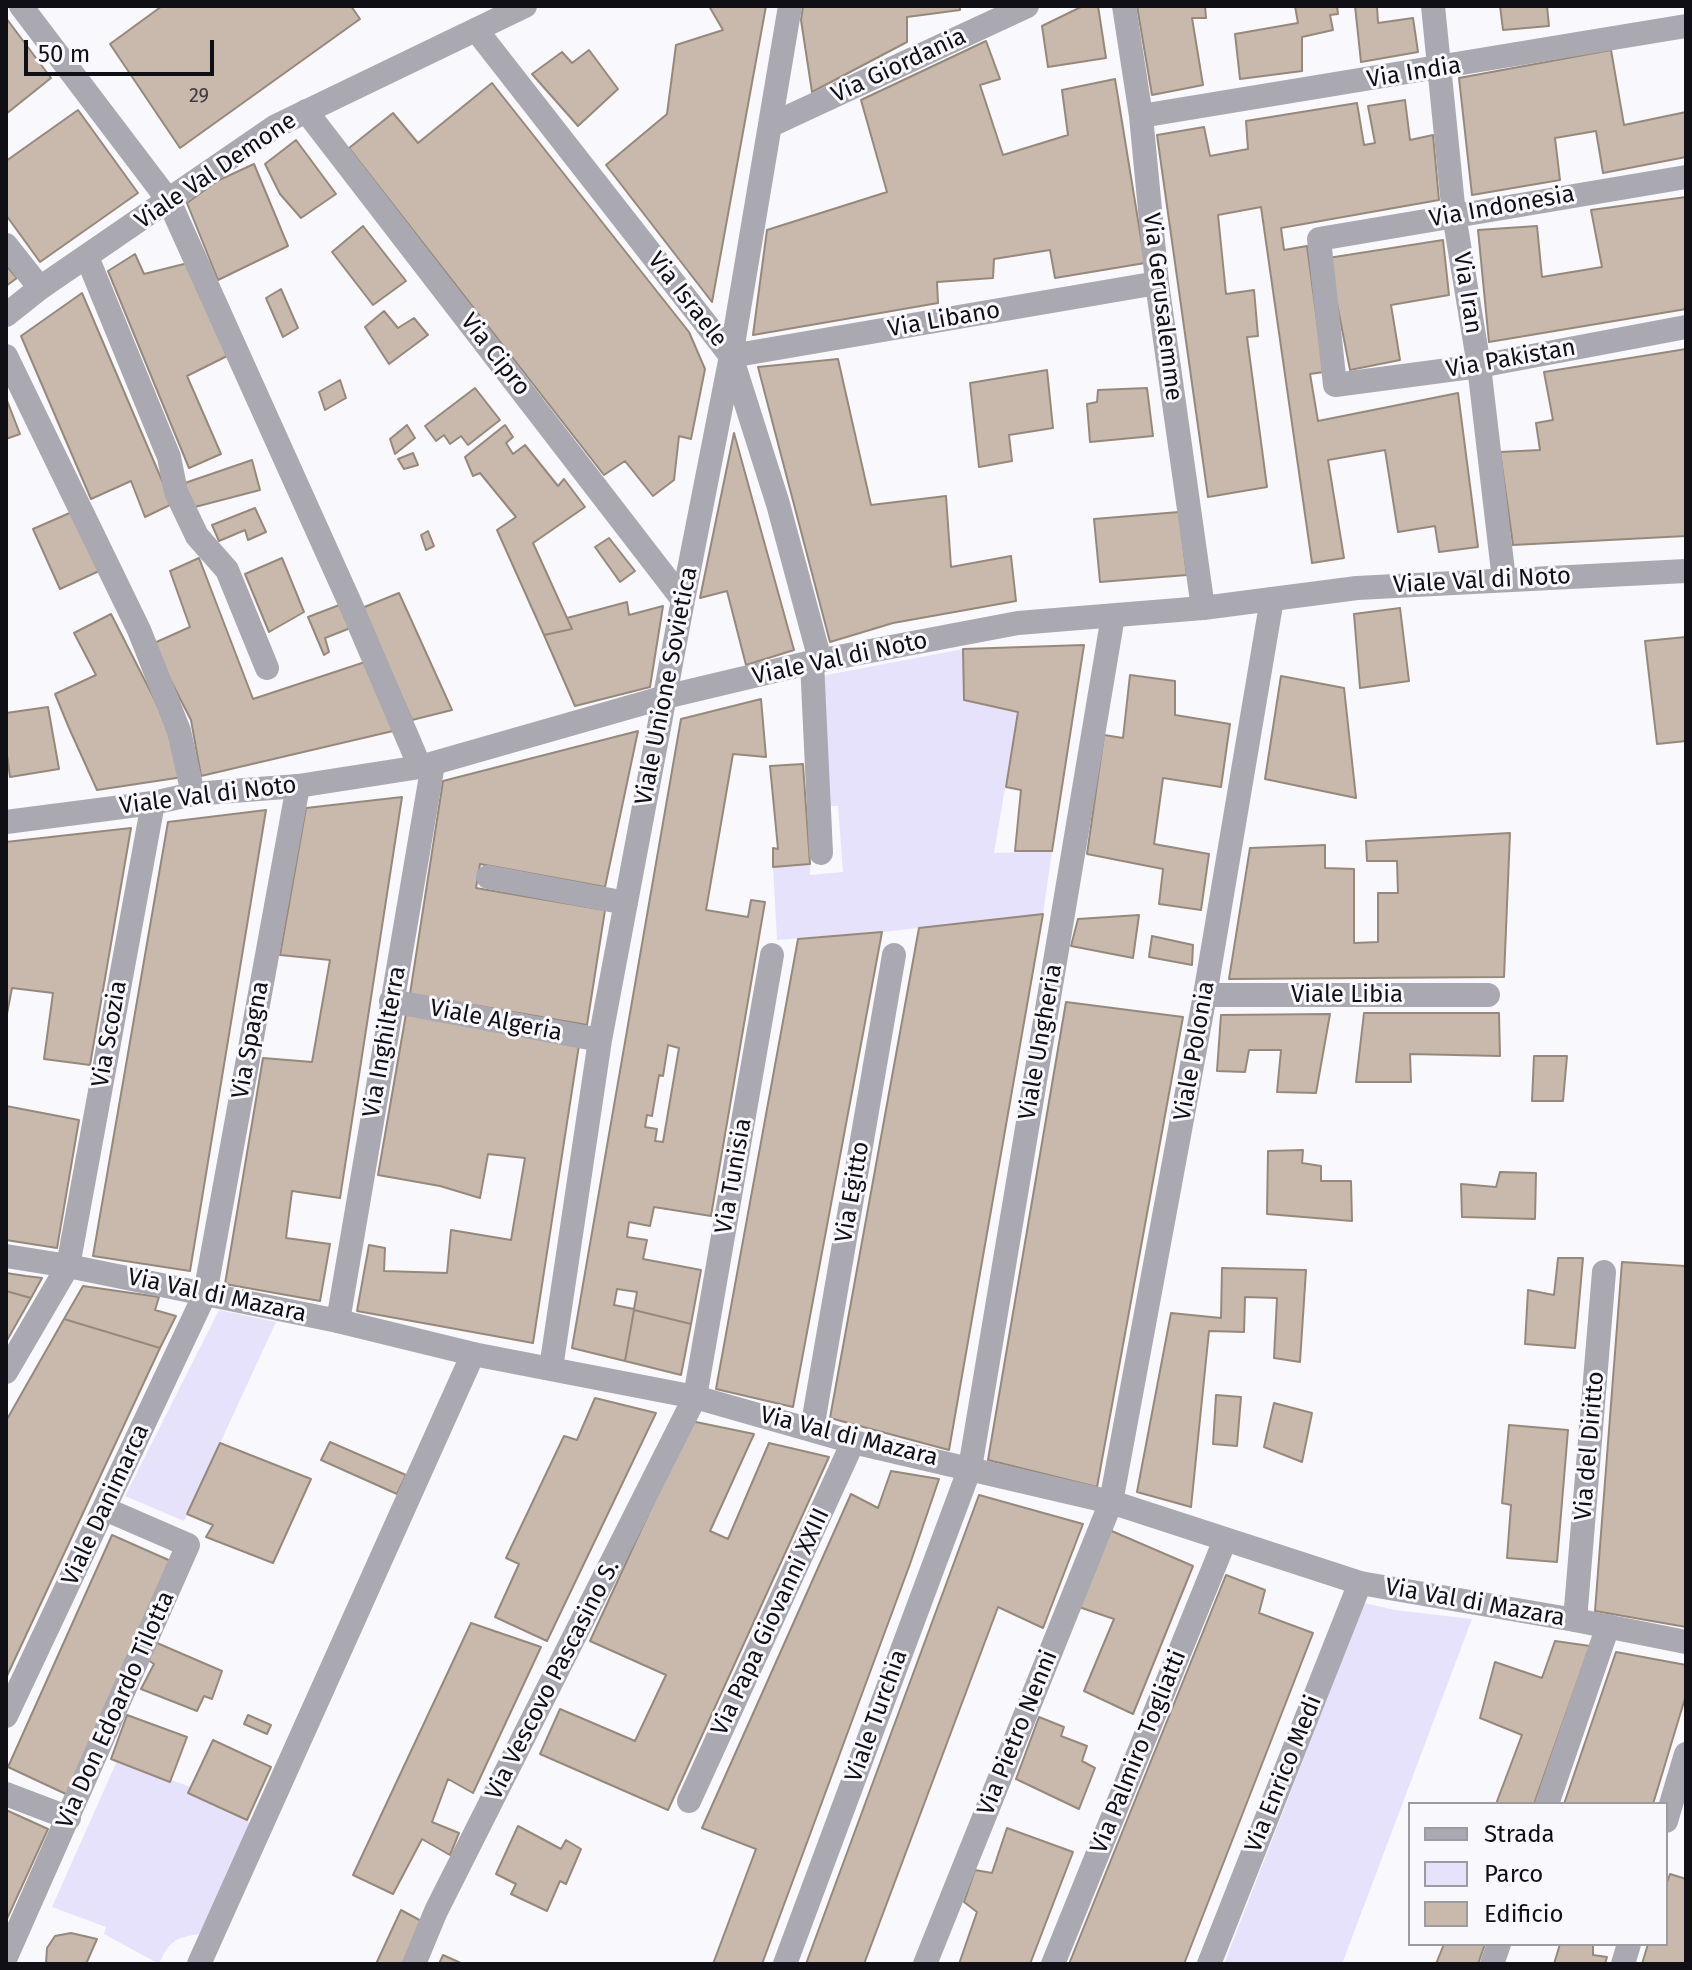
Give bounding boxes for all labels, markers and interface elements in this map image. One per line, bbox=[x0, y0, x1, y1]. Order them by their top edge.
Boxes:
street label: Via Giordania bbox=[827, 22, 971, 110]
scale bar bbox=[28, 24, 218, 74]
text: 50 m bbox=[38, 40, 90, 68]
street label: Via India bbox=[1365, 51, 1463, 95]
house number: 29 bbox=[189, 84, 209, 108]
street label: Viale Val Demone bbox=[130, 106, 302, 236]
street label: Via Indonesia bbox=[1427, 180, 1577, 234]
street label: Via Gerusalemme bbox=[1136, 211, 1188, 403]
street label: Via Israele bbox=[641, 247, 733, 353]
street label: Via Iran bbox=[1446, 250, 1488, 336]
street label: Via Libano bbox=[886, 296, 1002, 344]
street label: Via Cipro bbox=[454, 308, 536, 402]
street label: Via Pakistan bbox=[1444, 333, 1578, 385]
street label: Viale Val di Noto bbox=[1392, 562, 1572, 600]
street label: Viale Unione Sovietica bbox=[630, 565, 704, 807]
street label: Viale Val di Noto bbox=[750, 626, 930, 692]
street label: Viale Val di Noto bbox=[118, 771, 298, 821]
street label: Viale Ungheria bbox=[1013, 962, 1069, 1122]
street label: Via Inghilterra bbox=[358, 964, 412, 1120]
street label: Via Scozia bbox=[86, 978, 134, 1090]
street label: Via Spagna bbox=[226, 979, 276, 1101]
street label: Viale Polonia bbox=[1169, 979, 1221, 1123]
street label: Viale Libia bbox=[1291, 981, 1403, 1009]
street label: Viale Algeria bbox=[427, 994, 565, 1048]
street label: Via Tunisia bbox=[710, 1116, 758, 1236]
street label: Via Egitto bbox=[830, 1139, 876, 1245]
street label: Via Val di Mazara bbox=[125, 1263, 309, 1329]
street label: Via del Diritto bbox=[1569, 1370, 1611, 1522]
street label: Via Val di Mazara bbox=[757, 1401, 941, 1473]
street label: Viale Danimarca bbox=[56, 1420, 156, 1590]
street label: Via Papa Giovanni XXIII bbox=[706, 1504, 836, 1740]
street label: Via Vescovo Pascasino S. bbox=[480, 1555, 626, 1805]
street label: Via Val di Mazara bbox=[1383, 1573, 1567, 1633]
street label: Via Don Edoardo Tilotta bbox=[51, 1587, 181, 1833]
street label: Viale Turchia bbox=[840, 1646, 914, 1786]
street label: Via Pietro Nenni bbox=[972, 1646, 1064, 1820]
street label: Via Palmiro Togliatti bbox=[1085, 1646, 1193, 1858]
street label: Via Enrico Medi bbox=[1239, 1691, 1329, 1857]
legend bbox=[1408, 1802, 1668, 1946]
text: Strada bbox=[1484, 1820, 1555, 1848]
text: Parco bbox=[1484, 1860, 1543, 1888]
text: Edificio bbox=[1484, 1900, 1564, 1928]

